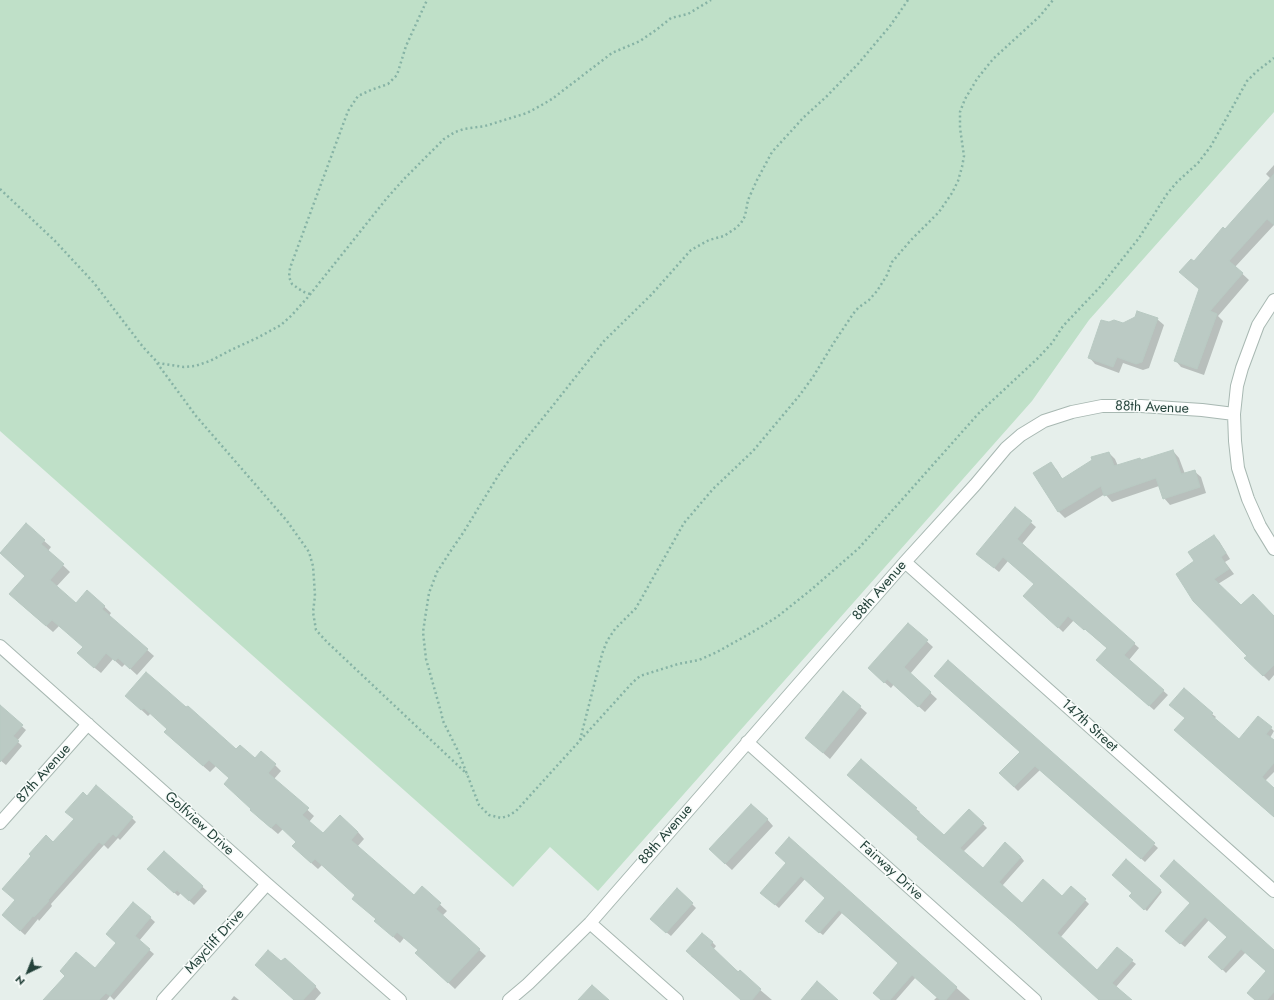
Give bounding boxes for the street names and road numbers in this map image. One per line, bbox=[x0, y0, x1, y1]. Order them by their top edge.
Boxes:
street label: 88th Avenue bbox=[1115, 398, 1189, 418]
street label: 88th Avenue bbox=[849, 558, 911, 624]
street label: 147th Street bbox=[1057, 696, 1121, 756]
street label: 87th Avenue bbox=[13, 741, 75, 807]
street label: Golfview Drive bbox=[161, 789, 237, 859]
street label: 88th Avenue bbox=[635, 802, 697, 868]
street label: Fairway Drive bbox=[856, 838, 926, 904]
street label: Maycliff Drive bbox=[182, 906, 248, 978]

